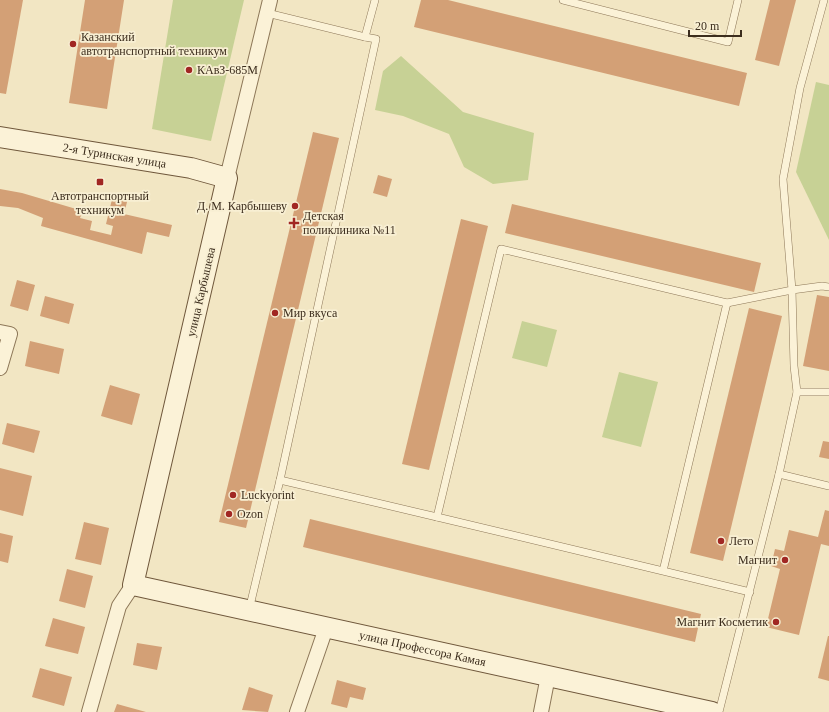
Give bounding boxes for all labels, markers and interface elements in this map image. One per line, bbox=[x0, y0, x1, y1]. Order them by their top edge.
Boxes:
scale bar bbox=[689, 12, 741, 38]
text: 20 m bbox=[695, 19, 720, 33]
place label: Казанский автотранспортный техникум bbox=[81, 30, 227, 58]
marker: Казанский автотранспортный техникум bbox=[68, 39, 78, 49]
place label: КАвЗ-685М bbox=[197, 63, 258, 77]
marker: КАвЗ-685М bbox=[184, 65, 194, 75]
street label: 2-я Туринская улица bbox=[62, 140, 168, 171]
marker: Автотранспортный техникум bbox=[95, 177, 105, 187]
place label: Автотранспортный техникум bbox=[51, 189, 149, 217]
place label: Д. М. Карбышеву bbox=[197, 199, 287, 213]
marker: Д. М. Карбышеву bbox=[290, 201, 300, 211]
place label: Детская поликлиника №11 bbox=[303, 209, 396, 237]
marker: Детская поликлиника №11 bbox=[288, 217, 300, 229]
street label: улица Карбышева bbox=[184, 245, 218, 338]
place label: Мир вкуса bbox=[283, 306, 338, 320]
marker: Мир вкуса bbox=[270, 308, 280, 318]
place label: Luckyorint bbox=[241, 488, 295, 502]
marker: Luckyorint bbox=[228, 490, 238, 500]
place label: Ozon bbox=[237, 507, 263, 521]
marker: Ozon bbox=[224, 509, 234, 519]
place label: Лето bbox=[729, 534, 753, 548]
marker: Лето bbox=[716, 536, 726, 546]
place label: Магнит bbox=[738, 553, 778, 567]
marker: Магнит bbox=[780, 555, 790, 565]
place label: Магнит Косметик bbox=[677, 615, 768, 629]
marker: Магнит Косметик bbox=[771, 617, 781, 627]
street label: улица Профессора Камая bbox=[358, 628, 488, 669]

